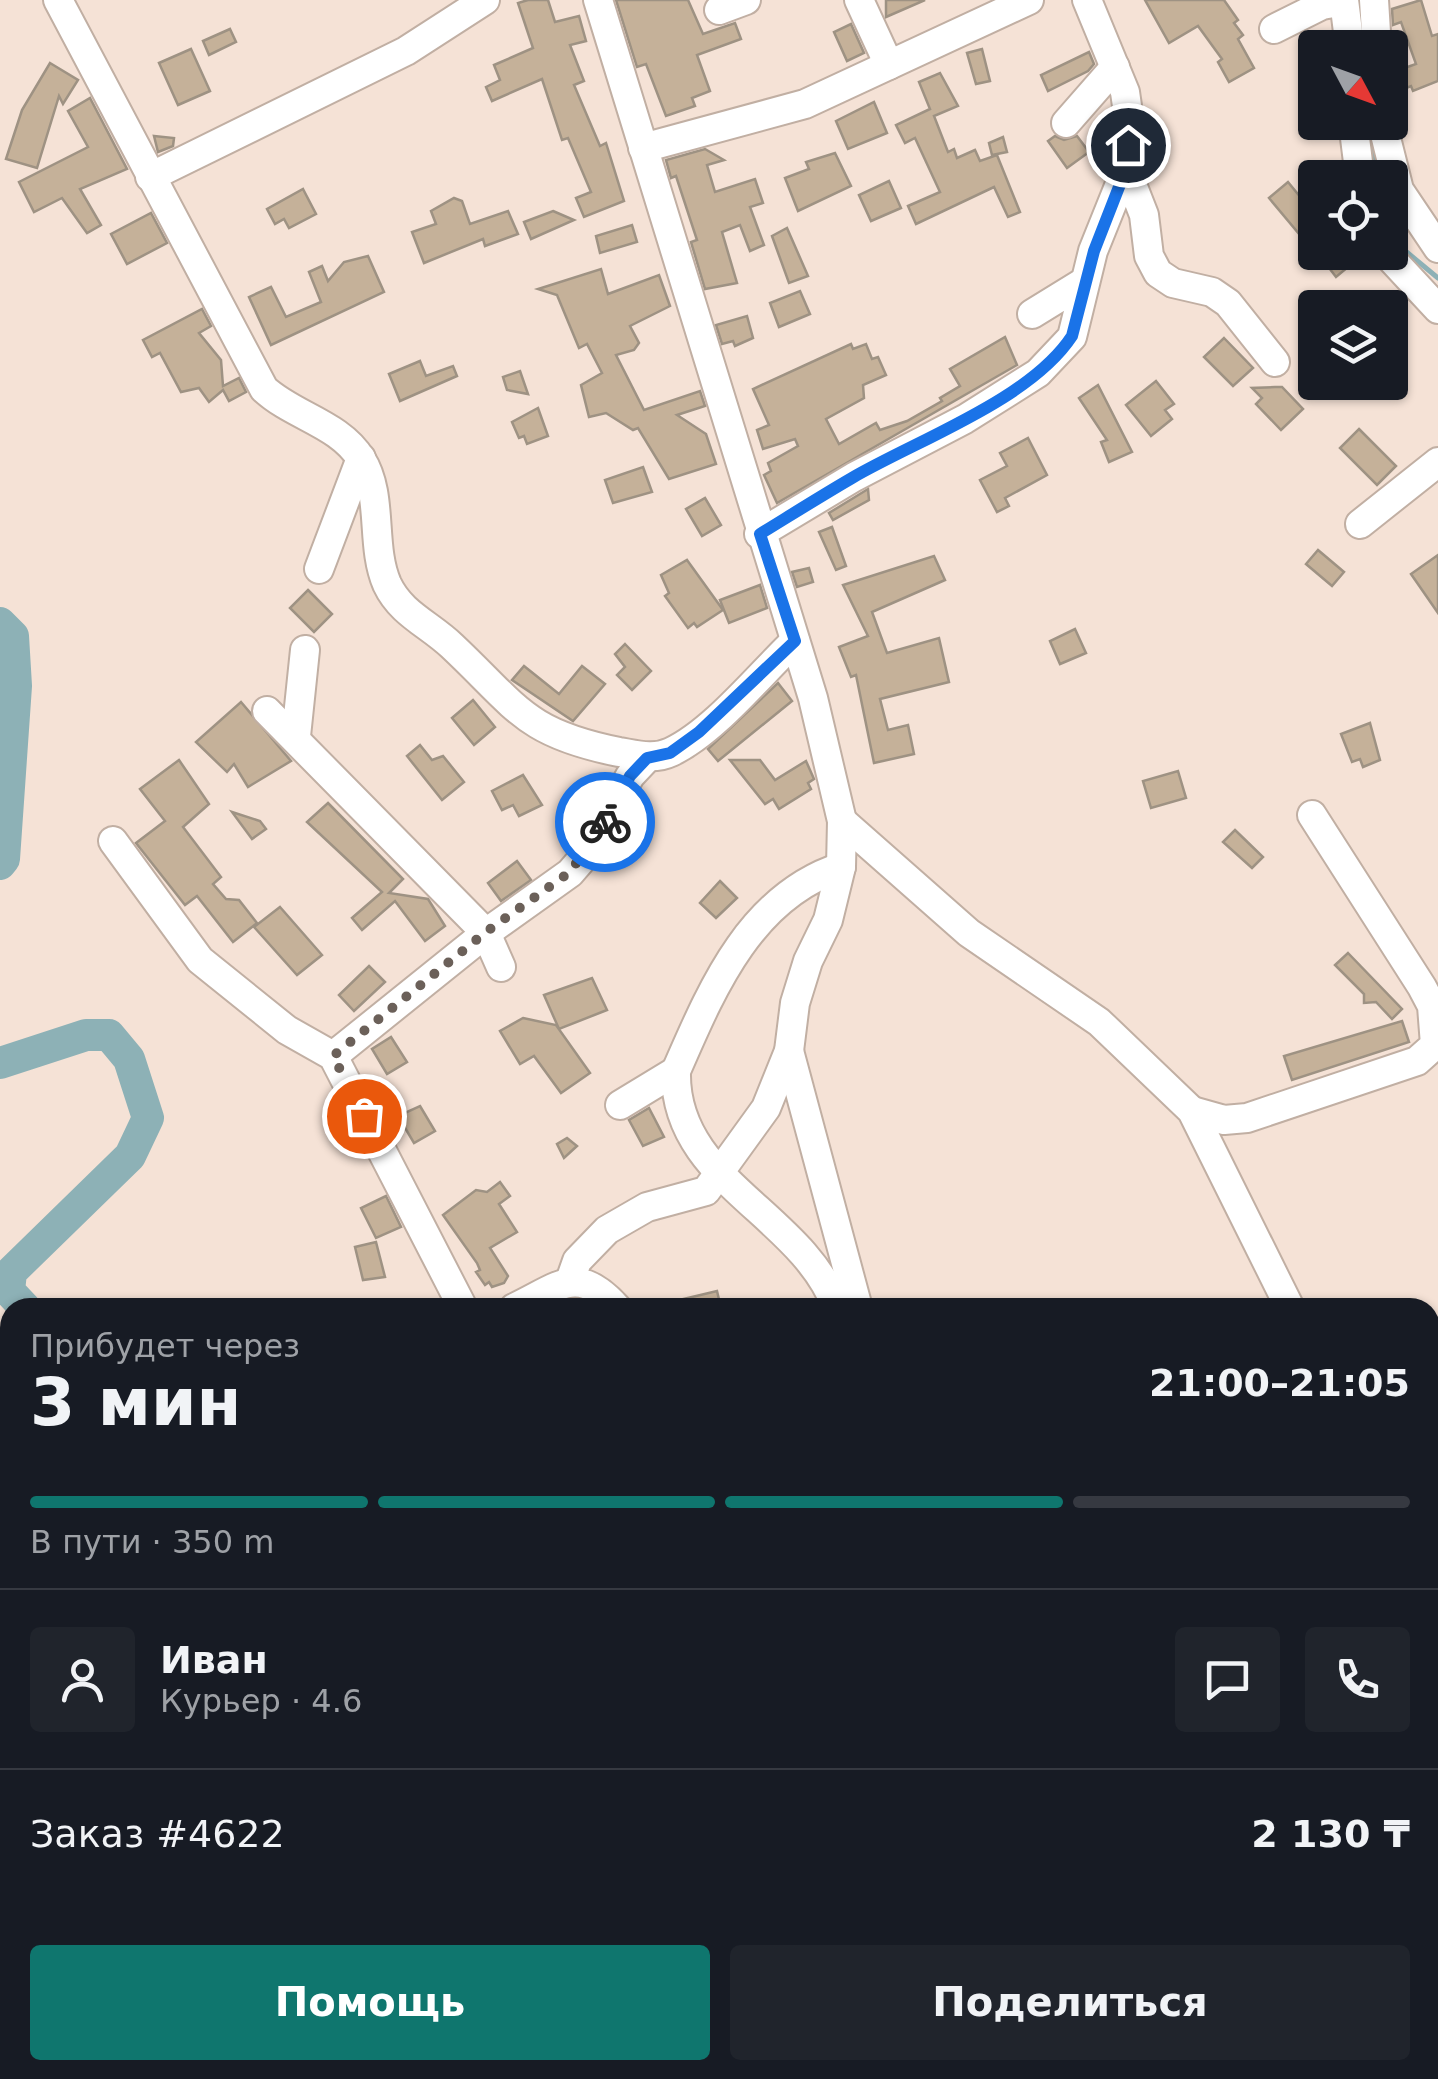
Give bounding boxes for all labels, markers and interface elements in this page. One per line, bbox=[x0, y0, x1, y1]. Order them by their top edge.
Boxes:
north arrow bbox=[1298, 30, 1408, 140]
map controls bbox=[1298, 30, 1408, 400]
pin bbox=[1086, 103, 1171, 188]
icon: home bbox=[1101, 118, 1156, 173]
button: locate bbox=[1298, 160, 1408, 270]
button: layers bbox=[1298, 290, 1408, 400]
courier bbox=[555, 772, 655, 872]
icon: bike bbox=[578, 795, 633, 850]
pin bbox=[322, 1074, 407, 1159]
icon: bag bbox=[337, 1089, 392, 1144]
text: Прибудет через bbox=[30, 1327, 300, 1365]
text: 21:00–21:05 bbox=[1149, 1361, 1410, 1405]
text: 3 мин bbox=[30, 1365, 241, 1440]
text: В пути · 350 m bbox=[30, 1523, 274, 1561]
button: person bbox=[30, 1627, 135, 1732]
button: chat bbox=[1175, 1627, 1280, 1732]
button: phone bbox=[1305, 1627, 1410, 1732]
text: Иван bbox=[160, 1638, 268, 1682]
text: Курьер · 4.6 bbox=[160, 1682, 362, 1720]
text: Заказ #4622 bbox=[30, 1812, 285, 1856]
text: 2 130 ₸ bbox=[1251, 1812, 1410, 1856]
button: Помощь bbox=[30, 1945, 710, 2060]
button: Поделиться bbox=[730, 1945, 1410, 2060]

